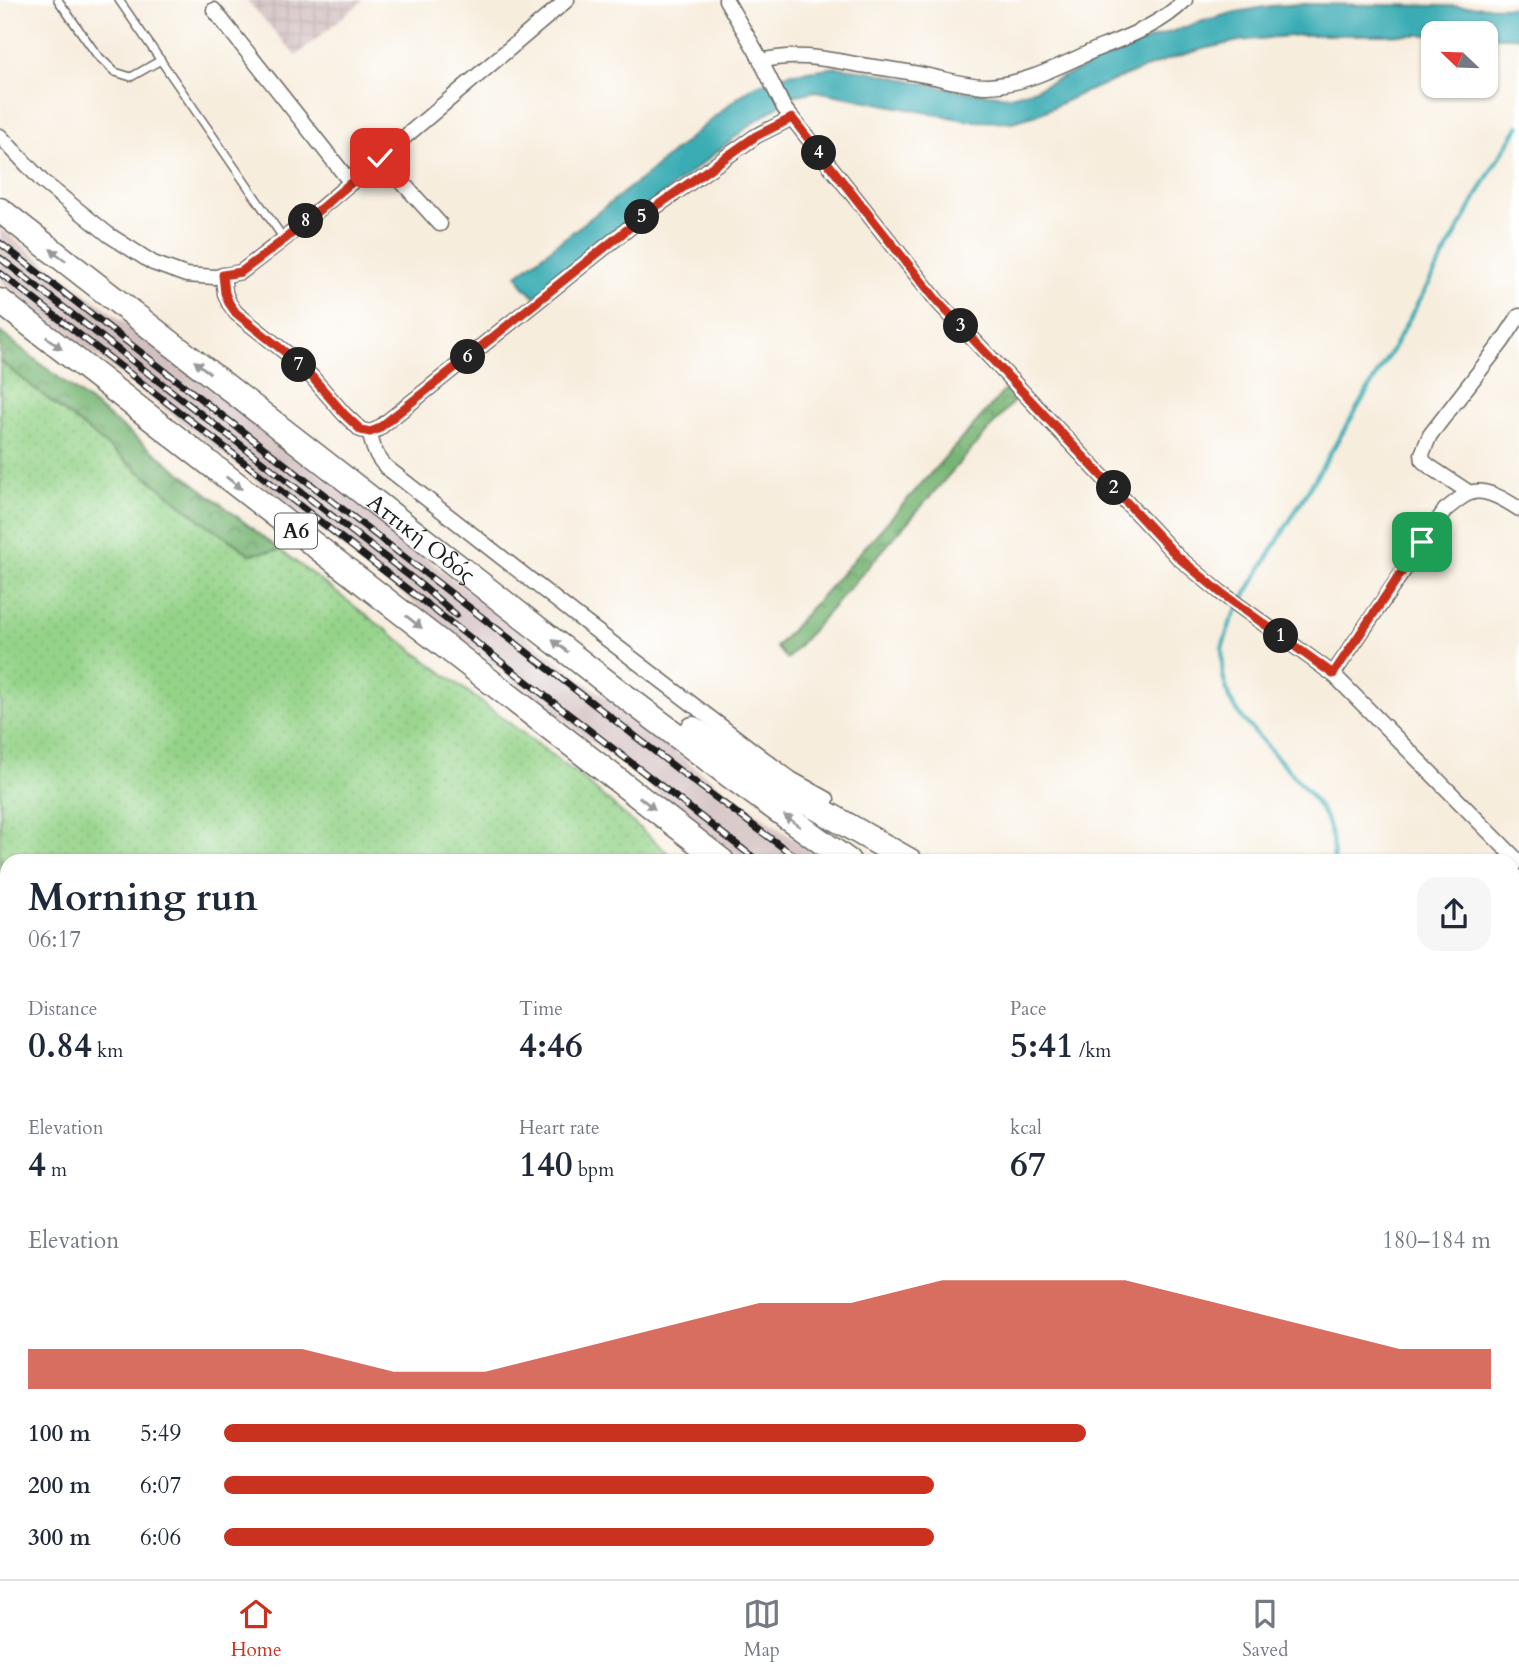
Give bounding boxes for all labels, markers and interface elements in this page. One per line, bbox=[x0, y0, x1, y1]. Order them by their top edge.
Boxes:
north arrow bbox=[1421, 21, 1498, 98]
map controls bbox=[1421, 21, 1498, 98]
pin bbox=[350, 128, 410, 188]
pin: 4 bbox=[802, 136, 836, 170]
icon: check bbox=[361, 139, 399, 177]
text: 4 bbox=[814, 139, 823, 165]
pin: 5 bbox=[624, 200, 660, 234]
text: 5 bbox=[637, 203, 646, 229]
pin: 8 bbox=[288, 204, 324, 238]
text: 8 bbox=[301, 207, 310, 233]
one-way arrow bbox=[49, 249, 67, 263]
pin: 3 bbox=[944, 308, 978, 344]
text: 3 bbox=[956, 312, 965, 338]
one-way arrow bbox=[45, 336, 63, 350]
pin: 6 bbox=[450, 340, 486, 374]
text: 6 bbox=[463, 343, 472, 369]
pin: 7 bbox=[282, 348, 316, 382]
text: 7 bbox=[294, 351, 303, 377]
one-way arrow bbox=[194, 359, 212, 374]
pin: 2 bbox=[1096, 470, 1132, 505]
text: 2 bbox=[1109, 474, 1118, 500]
one-way arrow bbox=[224, 475, 242, 490]
street label: Αττική Οδός bbox=[361, 487, 482, 590]
pin bbox=[1392, 512, 1452, 572]
road number: Α6 bbox=[275, 514, 317, 548]
icon: arrive bbox=[1403, 523, 1441, 561]
one-way arrow bbox=[404, 614, 422, 629]
pin: 1 bbox=[1264, 618, 1298, 654]
text: 1 bbox=[1276, 622, 1285, 648]
one-way arrow bbox=[552, 639, 570, 654]
one-way arrow bbox=[637, 795, 655, 810]
one-way arrow bbox=[783, 815, 801, 829]
text: Morning run bbox=[28, 872, 258, 924]
button: share bbox=[1417, 877, 1491, 951]
text: 06:17 bbox=[28, 924, 81, 955]
text: Distance bbox=[28, 996, 97, 1022]
text: Time bbox=[519, 996, 563, 1022]
text: Pace bbox=[1010, 996, 1047, 1022]
text: 0.84 bbox=[28, 1022, 92, 1070]
text: 4:46 bbox=[519, 1022, 583, 1070]
text: 5:41 bbox=[1010, 1022, 1074, 1070]
text: km bbox=[92, 1038, 123, 1064]
text: /km bbox=[1074, 1038, 1111, 1064]
text: Elevation bbox=[28, 1115, 103, 1141]
text: Heart rate bbox=[519, 1115, 600, 1141]
text: kcal bbox=[1010, 1115, 1042, 1141]
text: 4 bbox=[28, 1141, 46, 1189]
text: 140 bbox=[519, 1141, 573, 1189]
text: 67 bbox=[1010, 1141, 1046, 1189]
text: m bbox=[46, 1157, 67, 1183]
text: bpm bbox=[573, 1157, 614, 1183]
text: Elevation bbox=[28, 1225, 119, 1256]
text: 180–184 m bbox=[1382, 1225, 1491, 1256]
text: 100 m bbox=[28, 1418, 91, 1449]
text: 5:49 bbox=[140, 1418, 181, 1449]
text: 200 m bbox=[28, 1470, 91, 1501]
text: 6:07 bbox=[140, 1470, 181, 1501]
text: 300 m bbox=[28, 1522, 91, 1553]
text: 6:06 bbox=[140, 1522, 181, 1553]
tab: Home bbox=[231, 1595, 282, 1663]
tab: Map bbox=[743, 1595, 781, 1663]
tab: Saved bbox=[1242, 1595, 1288, 1663]

